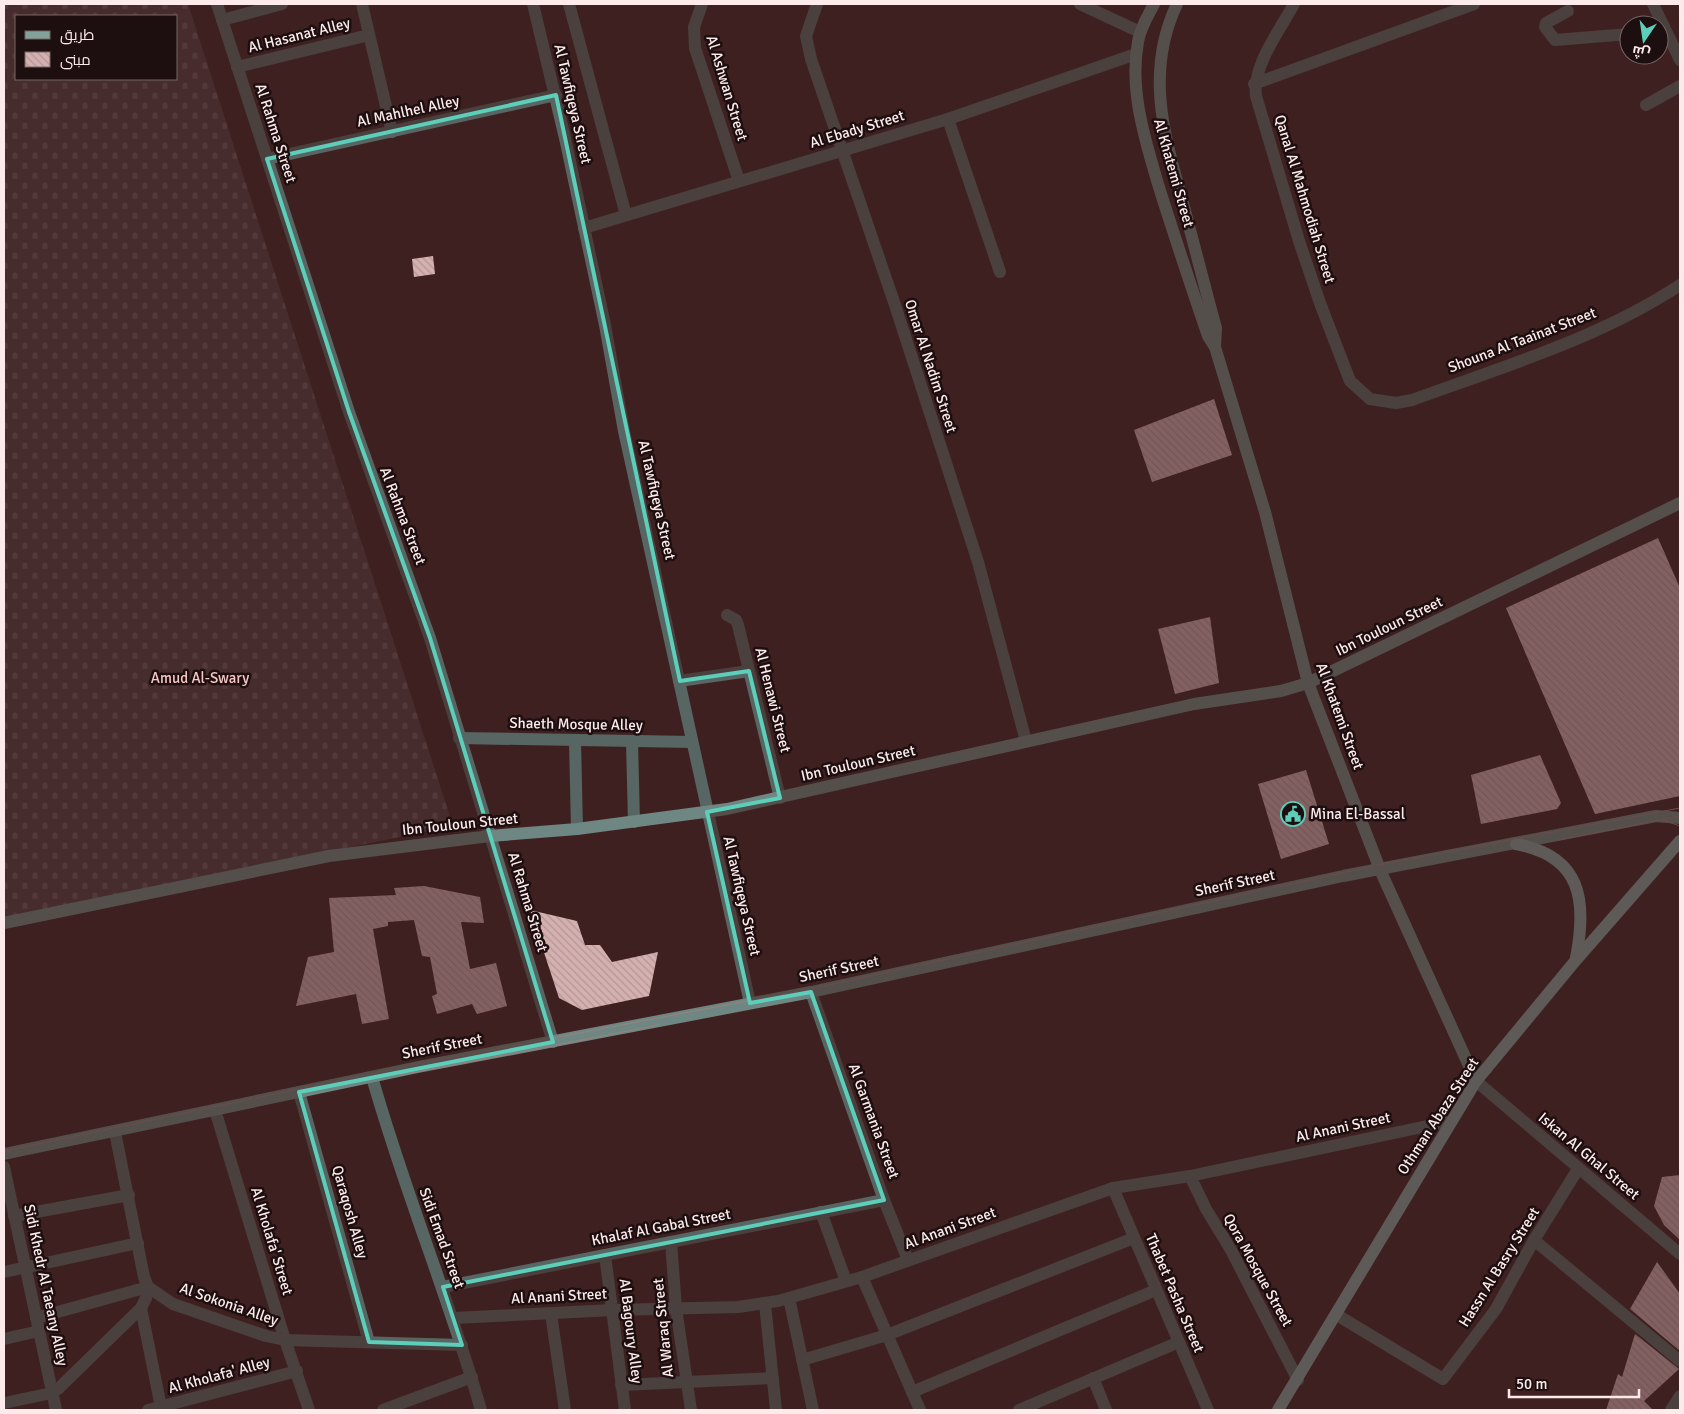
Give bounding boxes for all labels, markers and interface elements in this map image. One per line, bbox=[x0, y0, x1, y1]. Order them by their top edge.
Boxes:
street label: Al Hasanat Alley bbox=[246, 14, 352, 56]
legend bbox=[15, 15, 178, 80]
north arrow bbox=[1619, 15, 1669, 65]
text: طريق bbox=[60, 26, 94, 45]
street label: Al Ashwan Street bbox=[702, 33, 752, 143]
street label: Al Tawfiqeya Street bbox=[550, 42, 596, 166]
text: ش bbox=[1630, 42, 1652, 62]
text: مبنى bbox=[60, 51, 91, 70]
street label: Al Rahma Street bbox=[251, 81, 301, 185]
street label: Al Mahlhel Alley bbox=[355, 91, 461, 131]
street label: Al Ebady Street bbox=[807, 106, 907, 152]
street label: Qanal Al Mahmodiah Street bbox=[1271, 113, 1339, 285]
street label: Al Khatemi Street bbox=[1150, 117, 1198, 229]
street label: Omar Al Nadim Street bbox=[901, 297, 961, 435]
street label: Shouna Al Taainat Street bbox=[1445, 303, 1599, 377]
street label: Al Tawfiqeya Street bbox=[634, 438, 680, 562]
street label: Al Rahma Street bbox=[376, 465, 430, 567]
street label: Ibn Touloun Street bbox=[1333, 592, 1445, 660]
street label: Al Henawi Street bbox=[751, 646, 795, 754]
street label: Al Khatemi Street bbox=[1312, 660, 1368, 772]
park label: Amud Al-Swary bbox=[151, 669, 249, 687]
street label: Shaeth Mosque Alley bbox=[509, 714, 643, 734]
street label: Ibn Touloun Street bbox=[799, 741, 917, 785]
public building icon: Mina El-Bassal bbox=[1280, 801, 1306, 827]
place label: Mina El-Bassal bbox=[1310, 805, 1405, 823]
street label: Ibn Touloun Street bbox=[401, 809, 519, 839]
street label: Al Tawfiqeya Street bbox=[719, 834, 765, 958]
street label: Al Rahma Street bbox=[504, 850, 552, 954]
street label: Sherif Street bbox=[1193, 866, 1277, 900]
street label: Sherif Street bbox=[797, 952, 881, 986]
street label: Sherif Street bbox=[400, 1029, 484, 1063]
street label: Othman Abaza Street bbox=[1393, 1054, 1483, 1178]
street label: Al Garmania Street bbox=[845, 1061, 903, 1181]
street label: Al Anani Street bbox=[1294, 1108, 1392, 1146]
street label: Iskan Al Ghal Street bbox=[1535, 1108, 1643, 1204]
street label: Qaraqosh Alley bbox=[328, 1163, 372, 1261]
street label: Al Kholafa' Street bbox=[247, 1185, 297, 1297]
street label: Sidi Emad Street bbox=[415, 1185, 469, 1291]
street label: Sidi Khedr Al Taeany Alley bbox=[20, 1203, 72, 1367]
street label: Al Anani Street bbox=[902, 1203, 998, 1253]
street label: Hassn Al Basry Street bbox=[1455, 1204, 1543, 1330]
street label: Khalaf Al Gabal Street bbox=[590, 1205, 732, 1249]
street label: Qora Mosque Street bbox=[1219, 1210, 1297, 1330]
street label: Thabet Pasha Street bbox=[1142, 1231, 1208, 1355]
street label: Al Waraq Street bbox=[649, 1277, 677, 1379]
street label: Al Bagoury Alley bbox=[616, 1278, 646, 1384]
street label: Al Sokonia Alley bbox=[177, 1279, 281, 1329]
street label: Al Anani Street bbox=[510, 1284, 608, 1308]
street label: Al Kholafa' Alley bbox=[166, 1353, 272, 1397]
scale bar bbox=[1509, 1366, 1639, 1398]
text: 50 m bbox=[1516, 1375, 1547, 1393]

